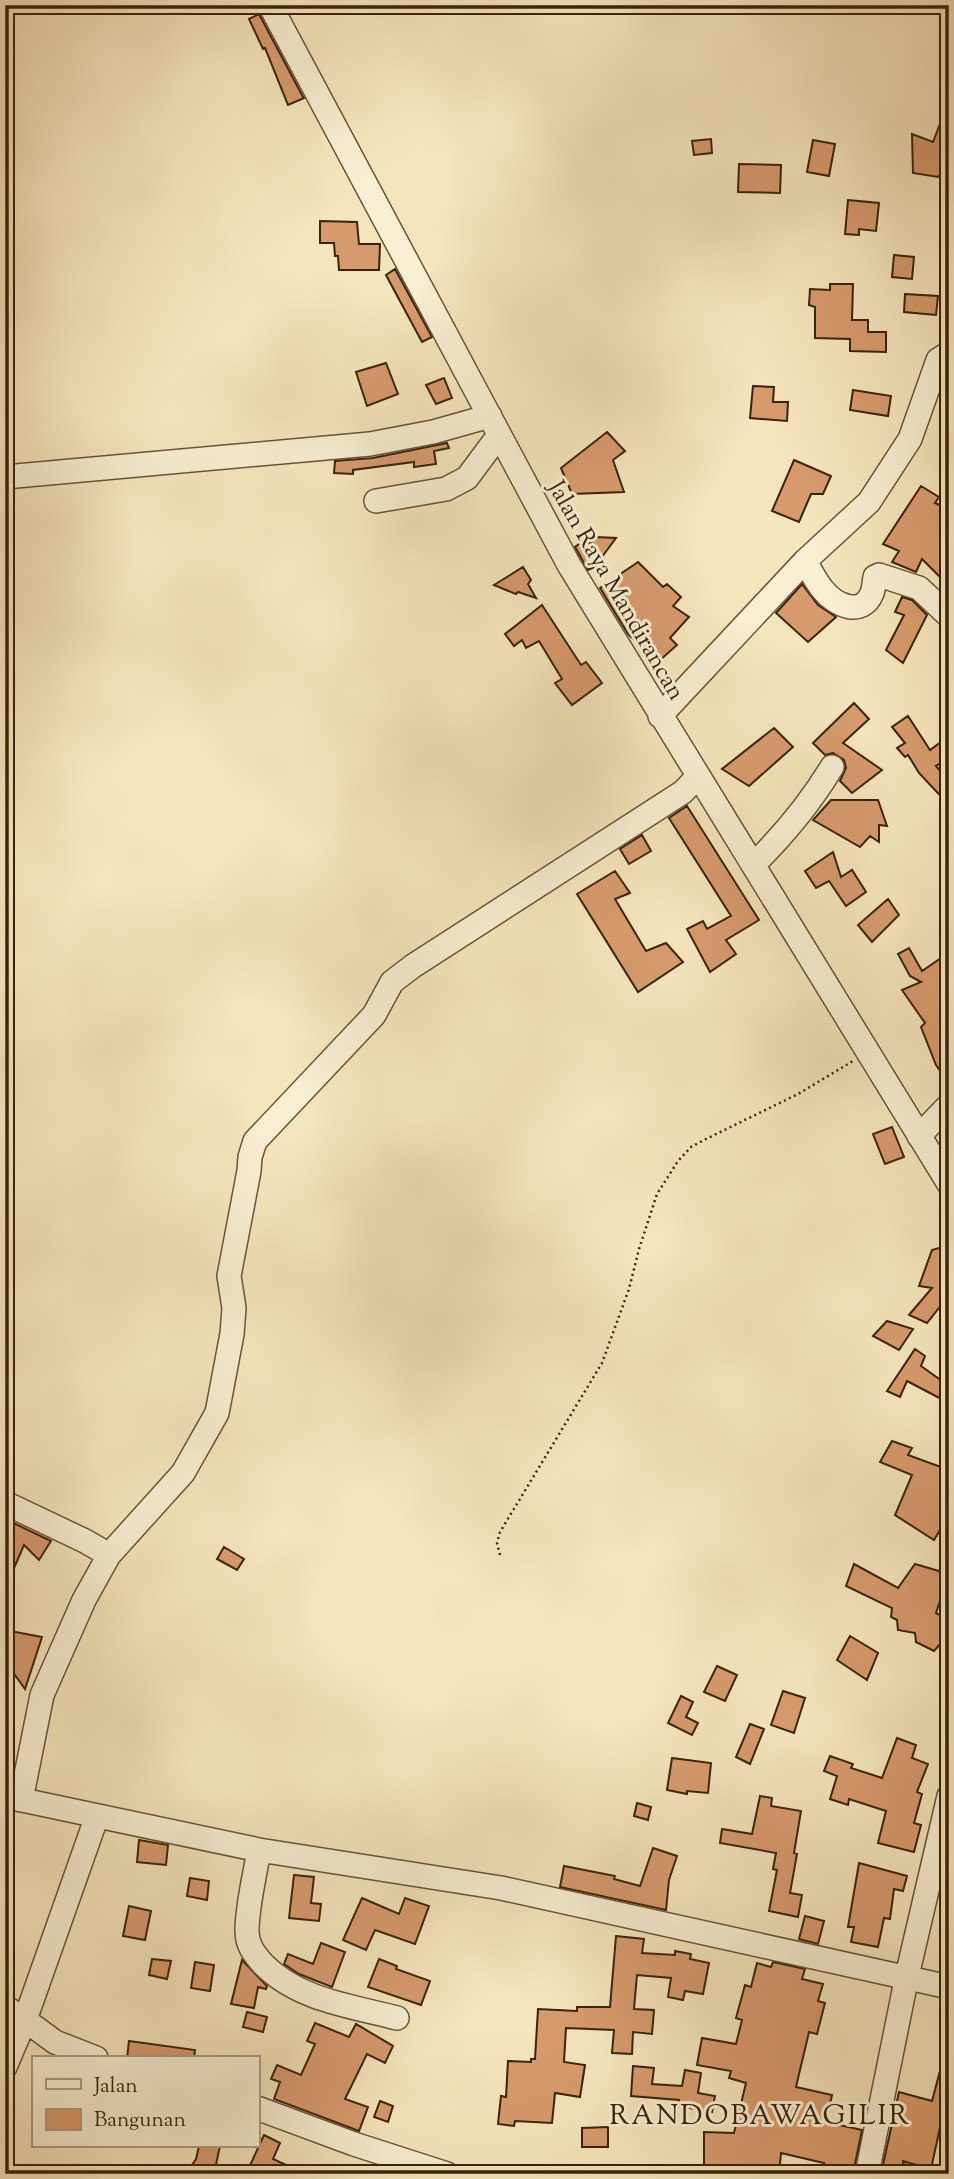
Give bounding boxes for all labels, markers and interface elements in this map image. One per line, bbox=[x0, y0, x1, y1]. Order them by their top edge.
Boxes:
street label: Jalan Raya Mandirancan bbox=[537, 473, 692, 707]
legend bbox=[32, 2056, 259, 2148]
text: Jalan bbox=[93, 2072, 138, 2102]
district label: RANDOBAWAGILIR bbox=[609, 2097, 911, 2137]
text: Bangunan bbox=[94, 2106, 186, 2136]

